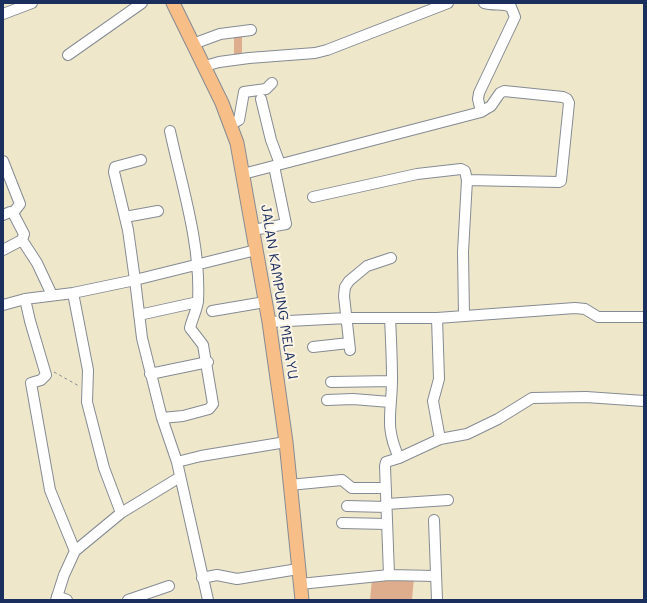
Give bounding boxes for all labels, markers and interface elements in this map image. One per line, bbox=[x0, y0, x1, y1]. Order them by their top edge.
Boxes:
street label: JALAN KAMPUNG MELAYU bbox=[257, 204, 301, 380]

